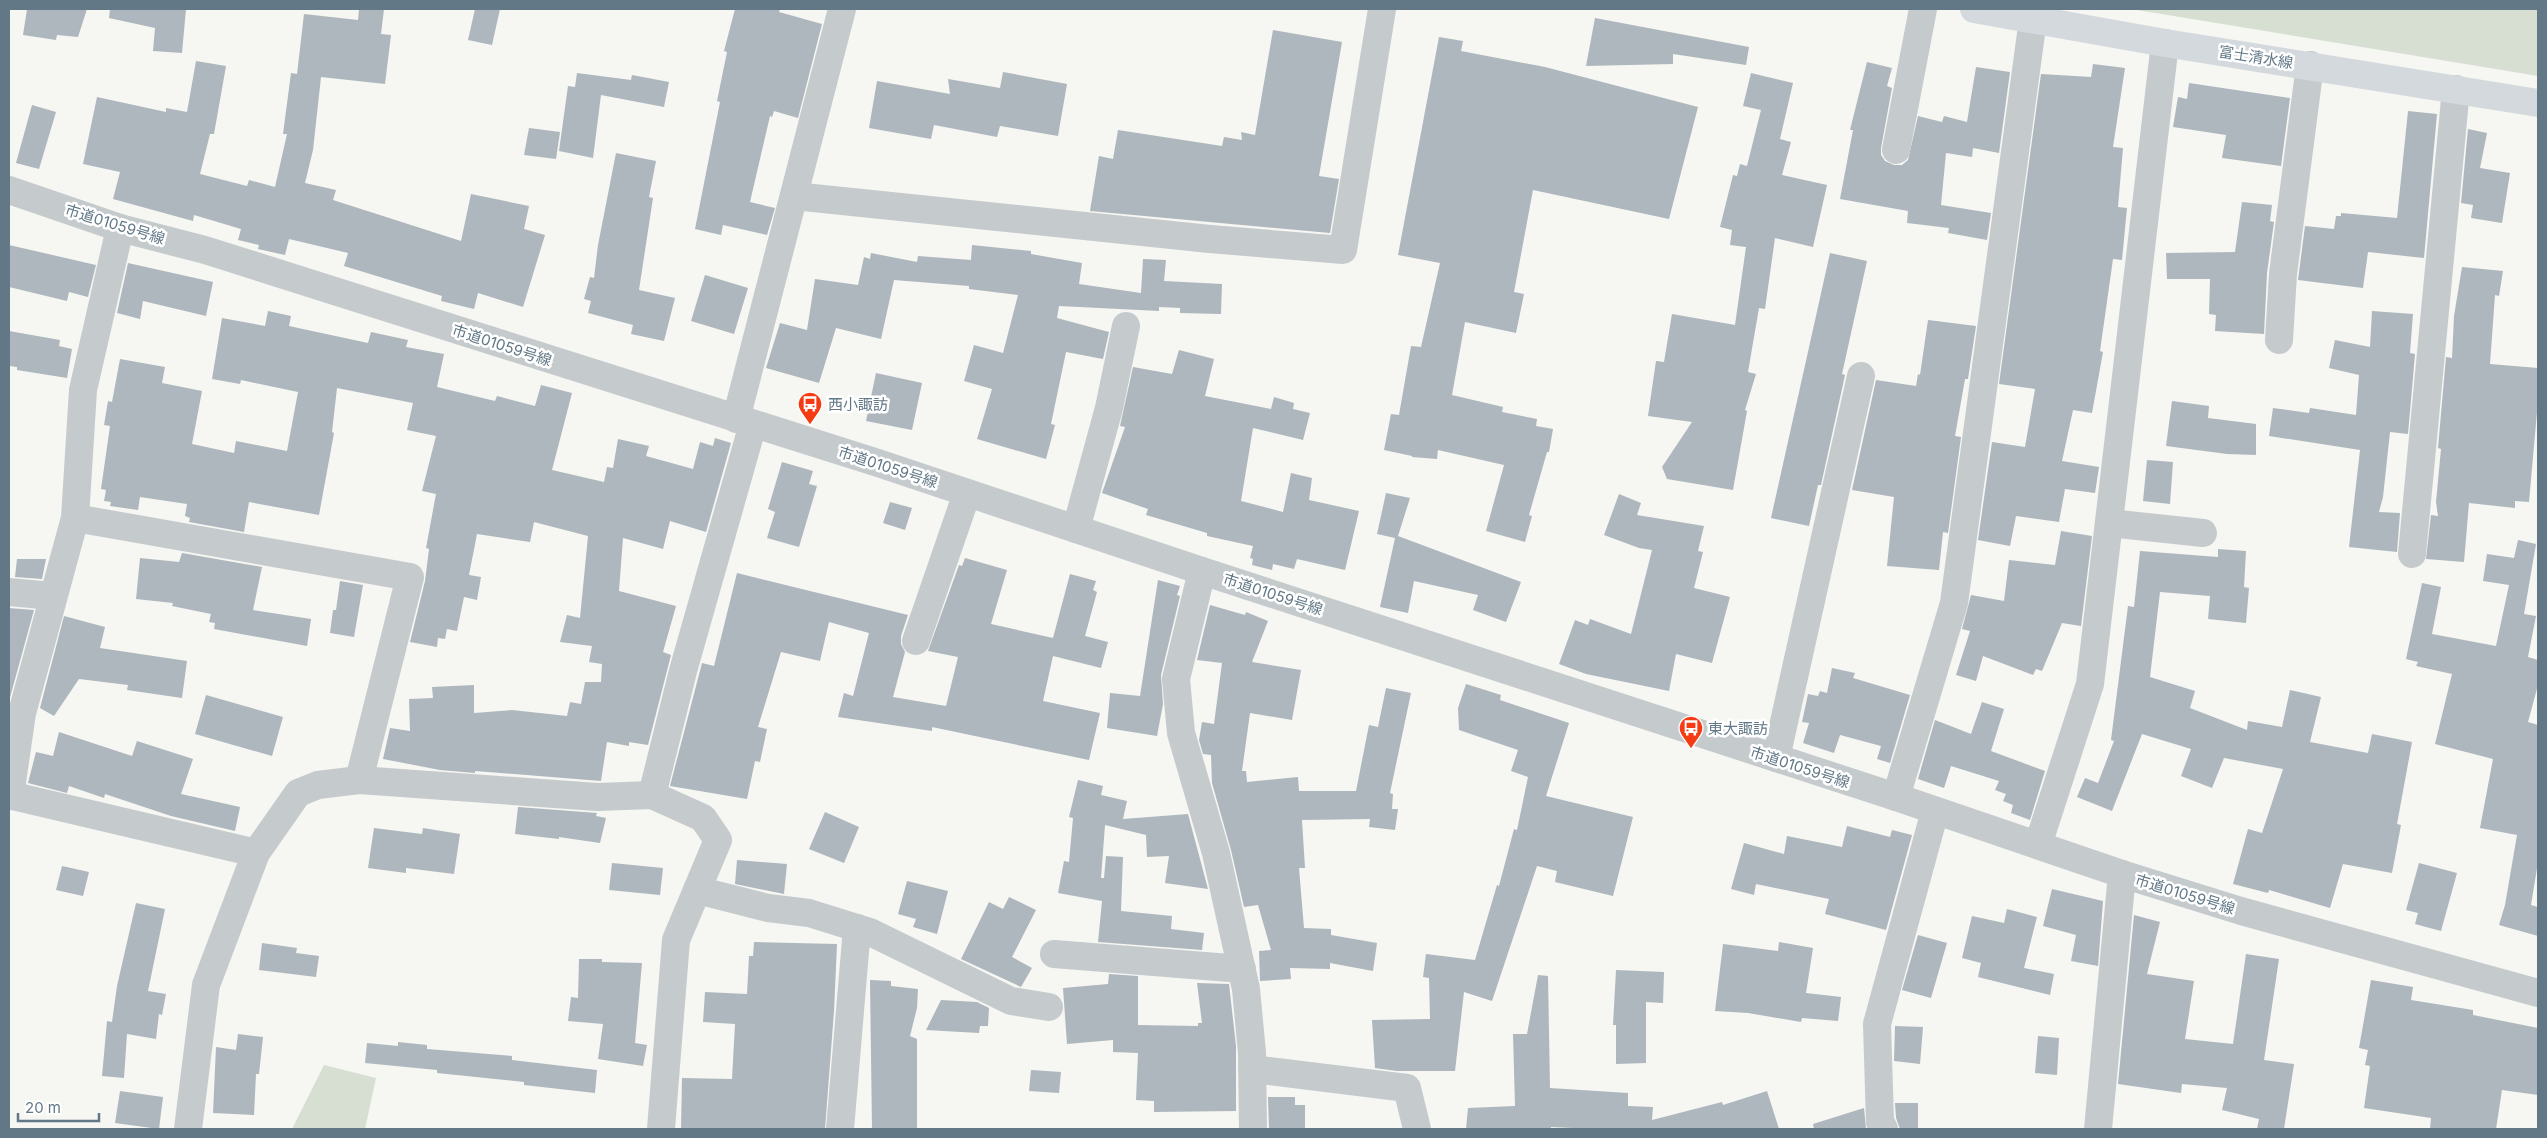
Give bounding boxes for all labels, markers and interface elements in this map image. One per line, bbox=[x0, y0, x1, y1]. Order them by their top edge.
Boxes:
street label: 富士清水線 bbox=[2217, 42, 2295, 72]
street label: 市道01059号線 bbox=[63, 200, 167, 248]
street label: 市道01059号線 bbox=[450, 320, 554, 370]
bus stop icon: 西小諏訪 bbox=[797, 391, 823, 425]
place label: 西小諏訪 bbox=[828, 395, 888, 414]
street label: 市道01059号線 bbox=[836, 442, 940, 492]
street label: 市道01059号線 bbox=[1221, 569, 1325, 619]
bus stop icon: 東大諏訪 bbox=[1678, 715, 1704, 749]
place label: 東大諏訪 bbox=[1708, 719, 1768, 738]
street label: 市道01059号線 bbox=[1748, 742, 1852, 792]
street label: 市道01059号線 bbox=[2133, 870, 2237, 918]
scale bar bbox=[18, 1090, 99, 1122]
text: 20 m bbox=[25, 1098, 61, 1117]

